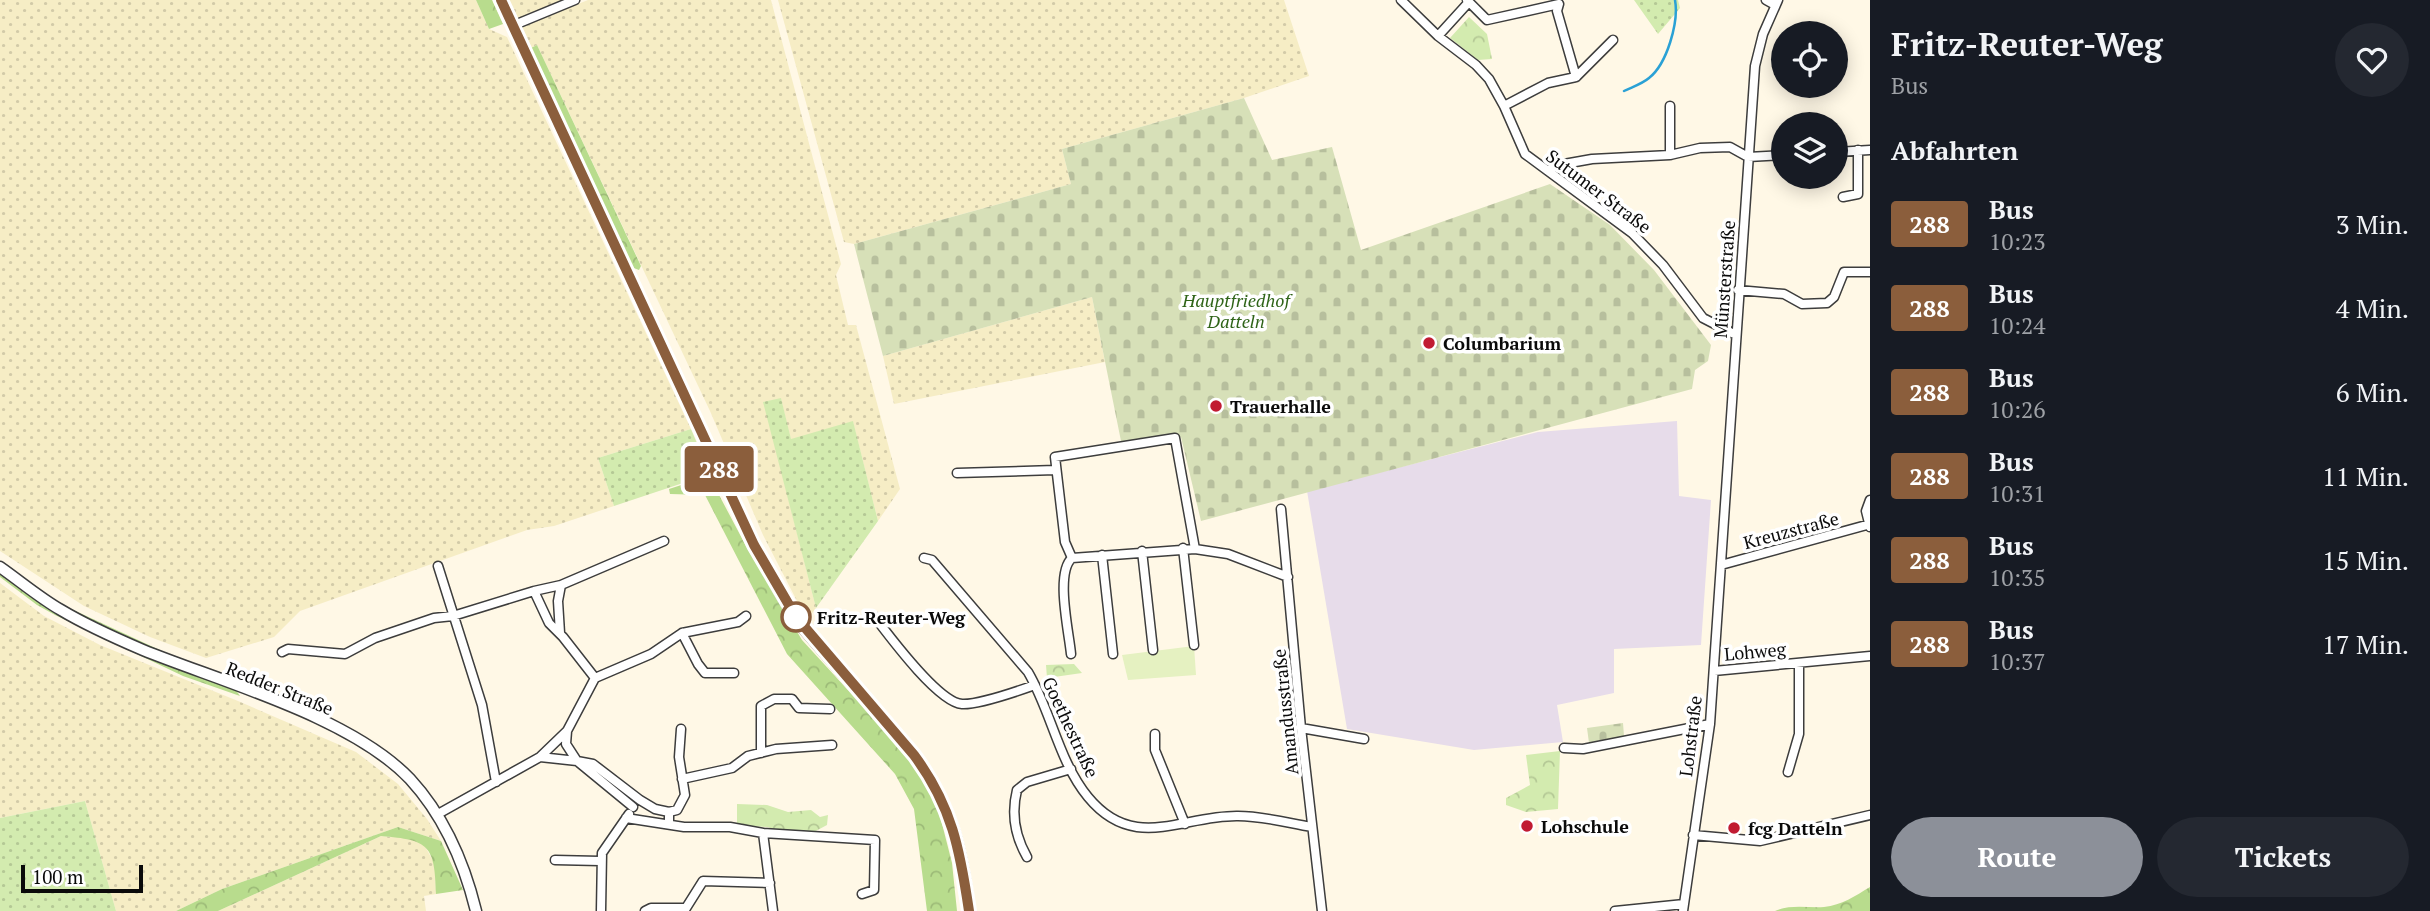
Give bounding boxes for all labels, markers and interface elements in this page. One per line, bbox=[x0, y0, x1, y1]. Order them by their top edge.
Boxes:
map controls bbox=[1771, 21, 1848, 189]
button: locate bbox=[1771, 21, 1848, 98]
text: Fritz-Reuter-Weg bbox=[1891, 22, 2163, 65]
button: heart bbox=[2335, 23, 2409, 97]
text: Bus bbox=[1891, 70, 1928, 101]
button: layers bbox=[1771, 112, 1848, 189]
text: Abfahrten bbox=[1891, 133, 2018, 167]
street label: Sutumer Straße bbox=[1542, 144, 1656, 238]
text: Bus bbox=[1989, 192, 2034, 226]
text: 3 Min. bbox=[2336, 207, 2409, 241]
text: 288 bbox=[1909, 208, 1950, 240]
street label: Münsterstraße bbox=[1708, 219, 1740, 339]
text: 10:23 bbox=[1989, 226, 2046, 257]
text: Bus bbox=[1989, 276, 2034, 310]
park label: Hauptfriedhof Datteln bbox=[1181, 288, 1293, 333]
text: 4 Min. bbox=[2336, 291, 2409, 325]
text: 288 bbox=[1909, 292, 1950, 324]
text: 10:24 bbox=[1989, 310, 2046, 341]
place label: Columbarium bbox=[1443, 331, 1561, 355]
marker: Columbarium bbox=[1421, 335, 1437, 351]
text: Bus bbox=[1989, 360, 2034, 394]
text: 6 Min. bbox=[2336, 375, 2409, 409]
text: 288 bbox=[1909, 376, 1950, 408]
place label: Trauerhalle bbox=[1230, 394, 1331, 418]
text: 10:26 bbox=[1989, 394, 2046, 425]
marker: Trauerhalle bbox=[1208, 398, 1224, 414]
text: Bus bbox=[1989, 444, 2034, 478]
line badge: 288 bbox=[679, 446, 759, 492]
text: 288 bbox=[699, 453, 739, 485]
text: 11 Min. bbox=[2322, 459, 2409, 493]
text: 288 bbox=[1909, 460, 1950, 492]
text: 10:31 bbox=[1989, 478, 2046, 509]
street label: Kreuzstraße bbox=[1741, 506, 1841, 554]
text: Bus bbox=[1989, 528, 2034, 562]
text: 15 Min. bbox=[2322, 543, 2409, 577]
text: 288 bbox=[1909, 544, 1950, 576]
text: 10:35 bbox=[1989, 562, 2046, 593]
marker: Fritz-Reuter-Weg bbox=[781, 602, 811, 632]
place label: Fritz-Reuter-Weg bbox=[817, 605, 966, 629]
text: Bus bbox=[1989, 612, 2034, 646]
text: 17 Min. bbox=[2322, 627, 2409, 661]
text: 288 bbox=[1909, 628, 1950, 660]
street label: Lohweg bbox=[1723, 636, 1787, 666]
text: 10:37 bbox=[1989, 646, 2046, 677]
street label: Amandusstraße bbox=[1266, 648, 1304, 776]
street label: Redder Straße bbox=[223, 656, 337, 720]
street label: Goethestraße bbox=[1037, 673, 1105, 781]
street label: Lohstraße bbox=[1673, 694, 1707, 778]
place label: Lohschule bbox=[1541, 814, 1629, 838]
place label: fcg Datteln bbox=[1748, 816, 1843, 840]
button: Route bbox=[1891, 817, 2143, 897]
button: Tickets bbox=[2157, 817, 2409, 897]
marker: Lohschule bbox=[1519, 818, 1535, 834]
marker: fcg Datteln bbox=[1726, 820, 1742, 836]
scale bar bbox=[21, 862, 144, 894]
text: 100 m bbox=[32, 864, 83, 889]

